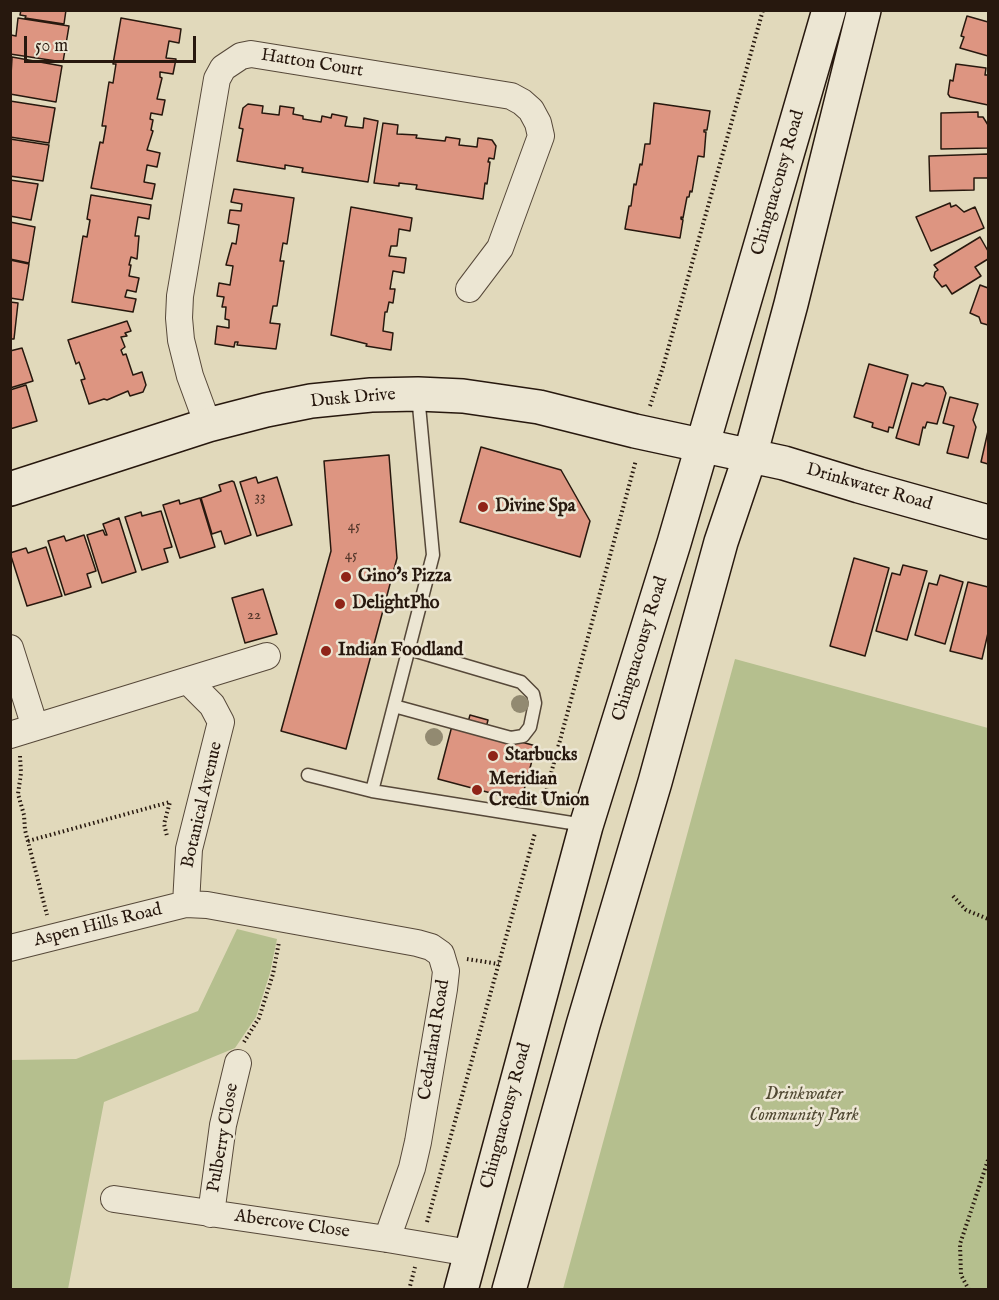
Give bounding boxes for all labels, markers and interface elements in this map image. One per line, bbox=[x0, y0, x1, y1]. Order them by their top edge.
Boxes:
scale bar bbox=[27, 24, 200, 62]
text: 50 m bbox=[35, 35, 68, 58]
street label: Hatton Court bbox=[259, 45, 365, 83]
street label: Chinguacousy Road bbox=[748, 108, 810, 258]
street label: Dusk Drive bbox=[309, 385, 397, 413]
street label: Drinkwater Road bbox=[803, 460, 935, 516]
house number: 33 bbox=[254, 489, 266, 507]
place label: Divine Spa bbox=[495, 496, 576, 518]
marker: Divine Spa bbox=[476, 500, 490, 514]
house number: 45 bbox=[348, 518, 360, 536]
house number: 45 bbox=[345, 547, 357, 565]
place label: Gino's Pizza bbox=[358, 566, 451, 588]
marker: Gino's Pizza bbox=[339, 570, 353, 584]
street label: Chinguacousy Road bbox=[609, 574, 673, 724]
place label: DelightPho bbox=[352, 593, 440, 615]
marker: DelightPho bbox=[333, 597, 347, 611]
house number: 22 bbox=[247, 607, 261, 625]
place label: Indian Foodland bbox=[338, 640, 463, 662]
marker: Indian Foodland bbox=[319, 644, 333, 658]
street label: Botanical Avenue bbox=[178, 740, 228, 870]
place label: Starbucks bbox=[505, 745, 577, 767]
marker: Starbucks bbox=[486, 749, 500, 763]
place label: Meridian Credit Union bbox=[489, 769, 589, 812]
marker: Meridian Credit Union bbox=[470, 783, 484, 797]
street label: Aspen Hills Road bbox=[32, 900, 164, 952]
street label: Cedarland Road bbox=[415, 978, 455, 1102]
street label: Chinguacousy Road bbox=[477, 1041, 537, 1191]
street label: Pulberry Close bbox=[204, 1082, 244, 1194]
park label: Drinkwater Community Park bbox=[749, 1084, 859, 1126]
street label: Abercove Close bbox=[233, 1206, 351, 1244]

